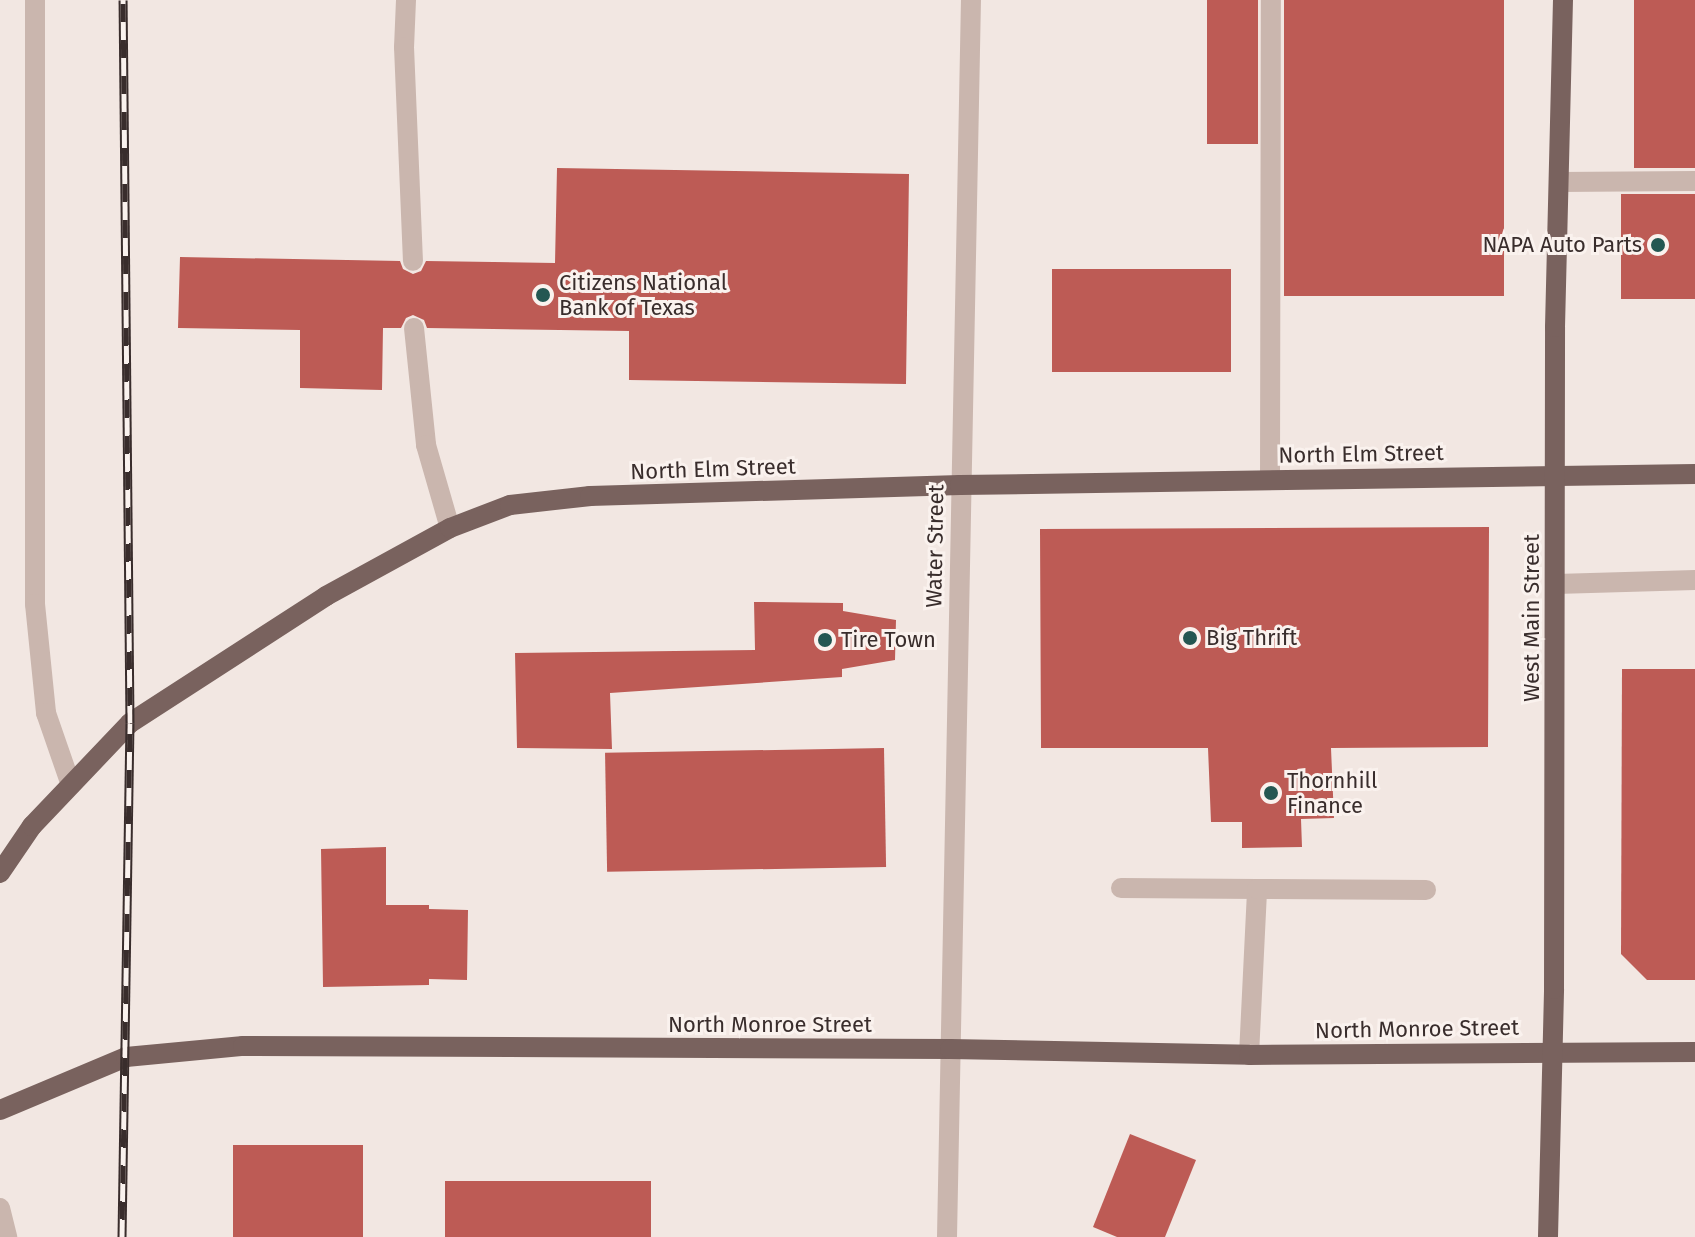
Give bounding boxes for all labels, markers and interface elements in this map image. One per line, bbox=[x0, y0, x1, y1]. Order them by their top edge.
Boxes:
place label: NAPA Auto Parts bbox=[1483, 232, 1642, 258]
marker: NAPA Auto Parts bbox=[1649, 236, 1667, 254]
place label: Citizens National Bank of Texas bbox=[559, 269, 727, 320]
marker: Citizens National Bank of Texas bbox=[534, 286, 552, 304]
street label: North Elm Street bbox=[1278, 439, 1444, 469]
street label: North Elm Street bbox=[630, 453, 796, 485]
street label: Water Street bbox=[921, 484, 949, 608]
street label: West Main Street bbox=[1519, 534, 1545, 702]
place label: Big Thrift bbox=[1206, 625, 1297, 651]
place label: Tire Town bbox=[841, 627, 936, 653]
marker: Big Thrift bbox=[1181, 629, 1199, 647]
marker: Tire Town bbox=[816, 631, 834, 649]
place label: Thornhill Finance bbox=[1287, 767, 1377, 818]
marker: Thornhill Finance bbox=[1262, 784, 1280, 802]
street label: North Monroe Street bbox=[668, 1012, 872, 1038]
street label: North Monroe Street bbox=[1315, 1014, 1519, 1044]

